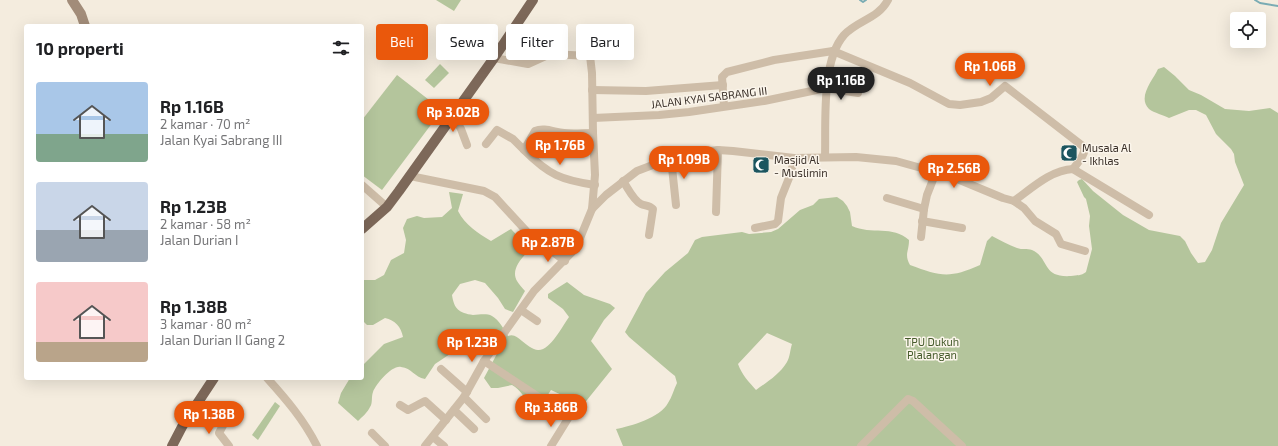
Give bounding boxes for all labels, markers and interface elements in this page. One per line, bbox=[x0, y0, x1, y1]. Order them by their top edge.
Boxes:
map controls bbox=[1230, 12, 1266, 48]
button: locate bbox=[1230, 12, 1266, 48]
chip: Beli bbox=[376, 24, 428, 60]
chip: Sewa bbox=[436, 24, 498, 60]
chip: Filter bbox=[506, 24, 568, 60]
chip: Baru bbox=[576, 24, 634, 60]
icon: filters bbox=[330, 37, 352, 59]
text: 10 properti bbox=[36, 38, 124, 58]
pin: Rp 1.06B bbox=[949, 53, 1031, 87]
text: Rp 1.06B bbox=[964, 58, 1016, 74]
pin: Rp 1.16B bbox=[800, 67, 882, 101]
text: Rp 1.16B bbox=[817, 72, 865, 88]
street label: JALAN KYAI SABRANG III bbox=[650, 83, 768, 111]
text: Rp 1.16B bbox=[160, 96, 224, 116]
icon: home bbox=[68, 98, 116, 146]
pin: Rp 3.02B bbox=[412, 99, 494, 133]
text: Rp 3.02B bbox=[426, 104, 480, 120]
text: 2 kamar · 70 m² bbox=[160, 116, 250, 132]
text: Jalan Kyai Sabrang III bbox=[160, 132, 283, 148]
pin: Rp 1.76B bbox=[519, 132, 601, 166]
text: Rp 1.76B bbox=[535, 137, 585, 153]
place label: Musala Al - Ikhlas bbox=[1082, 141, 1132, 167]
mosque icon: Musala Al - Ikhlas bbox=[1059, 143, 1079, 163]
pin: Rp 1.09B bbox=[643, 146, 725, 180]
text: Rp 1.09B bbox=[658, 151, 710, 167]
place label: Masjid Al - Muslimin bbox=[774, 153, 828, 179]
mosque icon: Masjid Al - Muslimin bbox=[751, 155, 771, 175]
pin: Rp 2.56B bbox=[913, 155, 995, 189]
text: Rp 2.56B bbox=[928, 160, 980, 176]
text: Rp 1.23B bbox=[160, 196, 227, 216]
icon: home bbox=[68, 198, 116, 246]
text: 2 kamar · 58 m² bbox=[160, 216, 251, 232]
pin: Rp 2.87B bbox=[507, 229, 589, 263]
text: Jalan Durian I bbox=[160, 232, 238, 248]
text: Rp 2.87B bbox=[521, 234, 575, 250]
text: Rp 1.38B bbox=[160, 296, 227, 316]
icon: home bbox=[68, 298, 116, 346]
text: 3 kamar · 80 m² bbox=[160, 316, 252, 332]
pin: Rp 1.23B bbox=[431, 329, 513, 363]
text: Jalan Durian II Gang 2 bbox=[160, 332, 285, 348]
text: Rp 1.23B bbox=[446, 334, 498, 350]
park label: TPU Dukuh Plalangan bbox=[905, 335, 959, 361]
pin: Rp 3.86B bbox=[510, 394, 592, 428]
text: Rp 3.86B bbox=[524, 399, 578, 415]
pin: Rp 1.38B bbox=[168, 401, 250, 435]
text: Rp 1.38B bbox=[183, 406, 235, 422]

